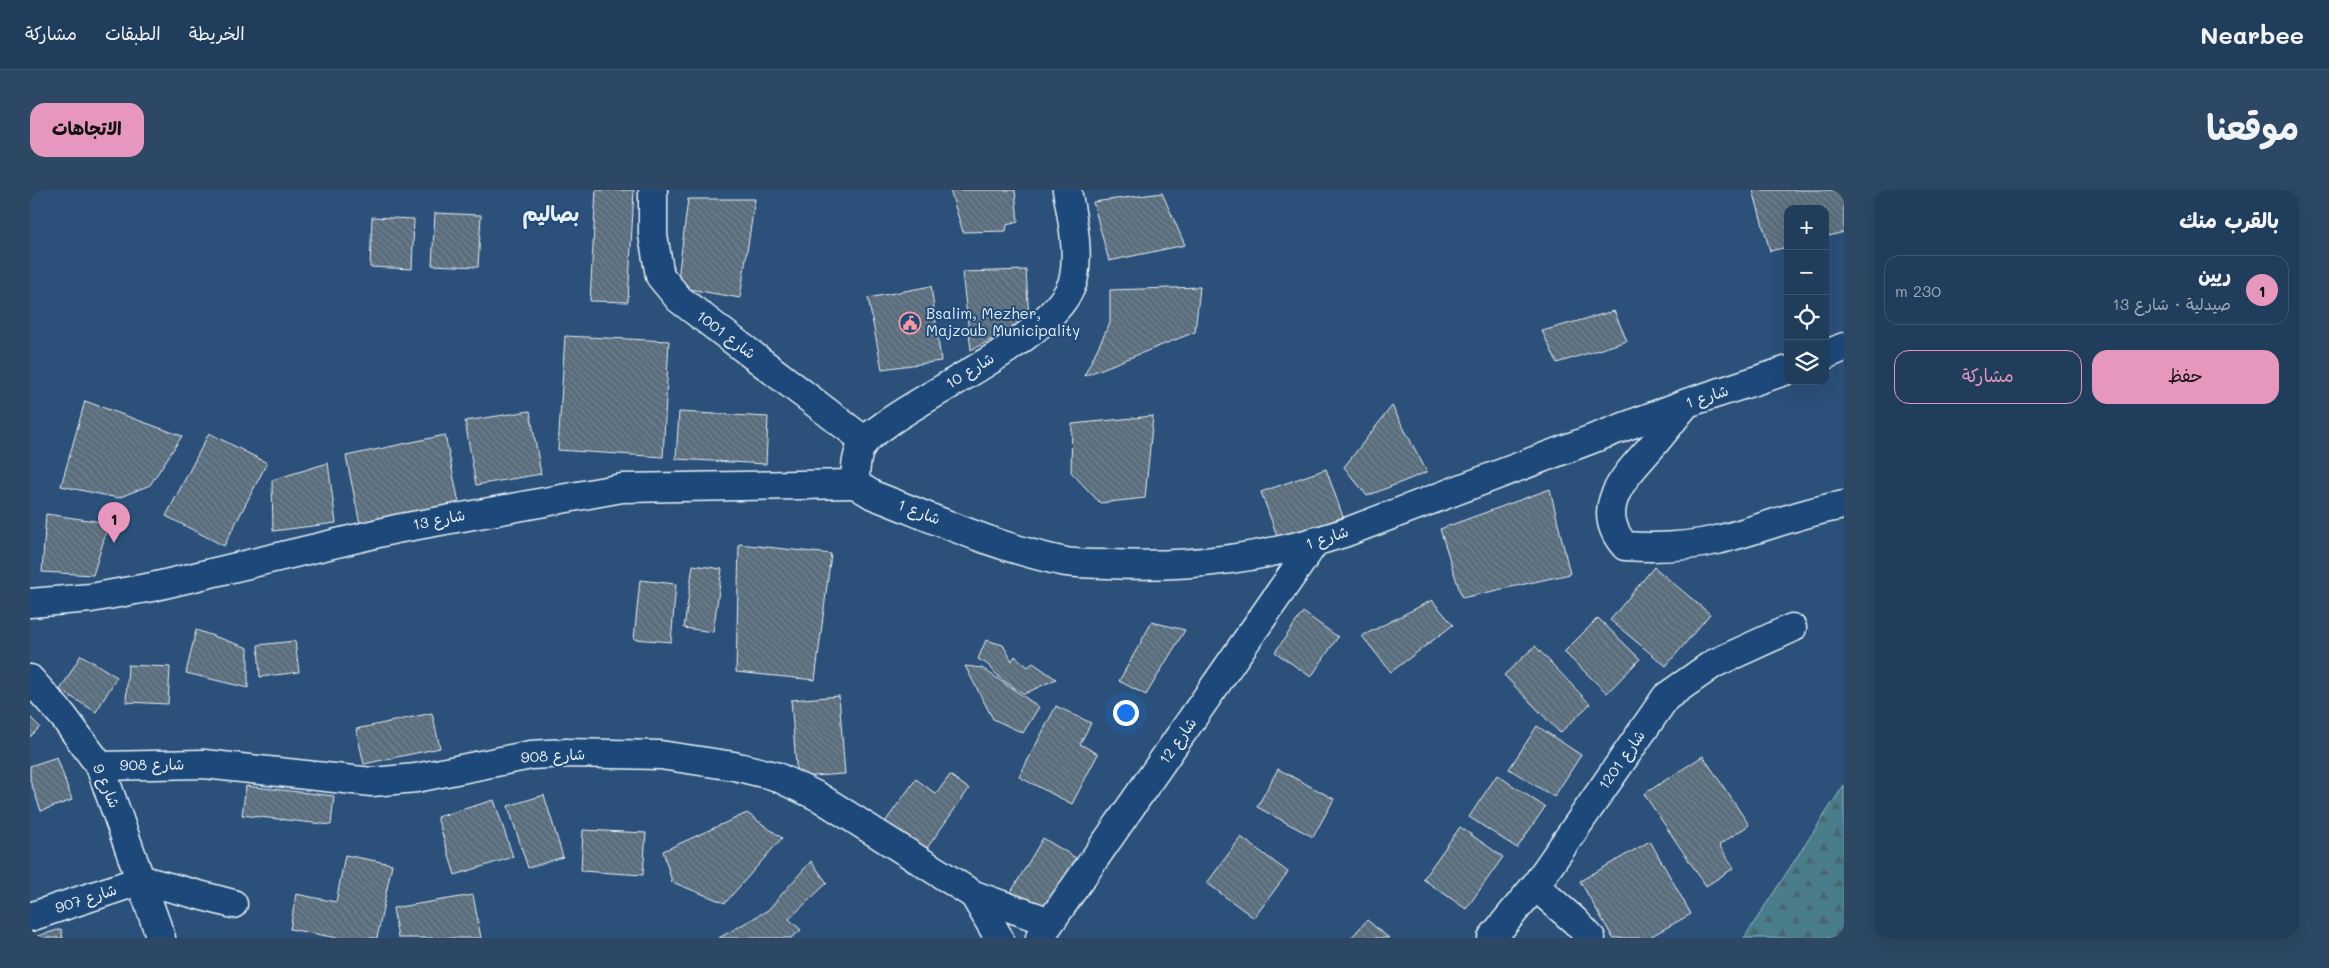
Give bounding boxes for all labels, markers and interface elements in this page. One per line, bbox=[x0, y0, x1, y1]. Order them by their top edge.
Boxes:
text: Nearbee bbox=[2200, 19, 2304, 50]
text: مشاركة bbox=[25, 21, 77, 45]
text: الطبقات bbox=[105, 21, 161, 45]
text: الخريطة bbox=[189, 21, 245, 45]
button: الاتجاهات bbox=[30, 103, 144, 157]
text: موقعنا bbox=[2206, 103, 2299, 149]
district label: بصاليم bbox=[523, 200, 579, 229]
map controls bbox=[1784, 205, 1829, 385]
button: + bbox=[1784, 205, 1829, 250]
text: بالقرب منك bbox=[2179, 206, 2279, 233]
button: − bbox=[1784, 250, 1829, 295]
text: ريين bbox=[2198, 262, 2231, 287]
text: 230 m bbox=[1895, 280, 1941, 301]
text: 1 bbox=[2258, 280, 2266, 301]
text: صيدلية · شارع 13 bbox=[2113, 293, 2231, 314]
button: locate bbox=[1784, 295, 1829, 340]
place label: Bsalim, Mezher, Majzoub Municipality bbox=[926, 303, 1080, 340]
street label: شارع 1001 bbox=[692, 305, 760, 364]
public building icon: Bsalim, Mezher, Majzoub Municipality bbox=[898, 311, 922, 335]
button: layers bbox=[1784, 340, 1829, 385]
street label: شارع 10 bbox=[942, 348, 998, 394]
button: مشاركة bbox=[1894, 350, 2082, 404]
button: حفظ bbox=[2092, 350, 2279, 404]
street label: شارع 1 bbox=[1683, 380, 1731, 413]
street label: شارع 1 bbox=[895, 494, 943, 529]
pin: 1 bbox=[98, 502, 130, 543]
street label: شارع 13 bbox=[411, 504, 467, 535]
street label: شارع 1 bbox=[1303, 521, 1351, 554]
your location bbox=[1113, 700, 1139, 726]
street label: شارع 12 bbox=[1154, 713, 1201, 768]
street label: شارع 1201 bbox=[1593, 726, 1650, 794]
street label: شارع 908 bbox=[520, 743, 586, 768]
street label: شارع 908 bbox=[120, 753, 184, 776]
street label: شارع 9 bbox=[88, 760, 125, 811]
street label: شارع 907 bbox=[52, 879, 119, 918]

